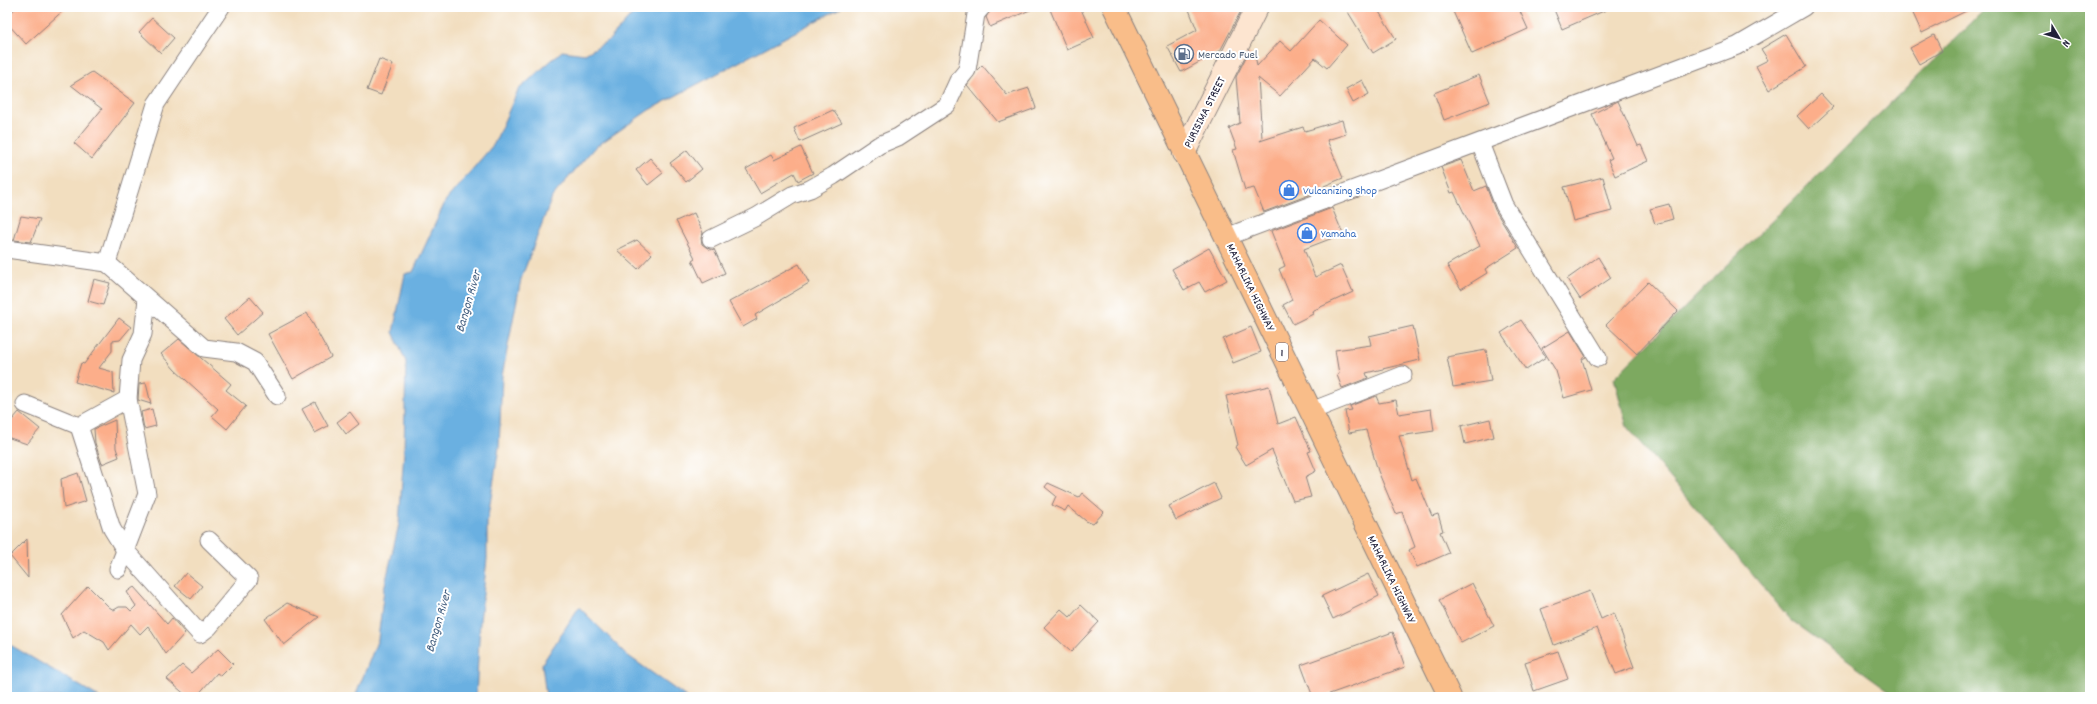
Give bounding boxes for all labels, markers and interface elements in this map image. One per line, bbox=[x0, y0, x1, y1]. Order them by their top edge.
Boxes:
north arrow bbox=[2039, 18, 2079, 58]
text: N bbox=[2057, 36, 2073, 50]
fuel station icon: Mercado Fuel bbox=[1173, 43, 1195, 65]
place label: Mercado Fuel bbox=[1198, 47, 1258, 64]
street label: PURISIMA STREET bbox=[1180, 74, 1231, 151]
shop icon: Vulcanizing Shop bbox=[1278, 179, 1300, 201]
place label: Vulcanizing Shop bbox=[1303, 183, 1377, 200]
shop icon: Yamaha bbox=[1296, 222, 1318, 244]
place label: Yamaha bbox=[1321, 226, 1356, 243]
street label: MAHARLIKA HIGHWAY bbox=[1221, 241, 1278, 335]
water label: Bangon River bbox=[452, 267, 488, 335]
road number: 1 bbox=[1276, 343, 1288, 361]
street label: MAHARLIKA HIGHWAY bbox=[1362, 533, 1419, 627]
water label: Bangon River bbox=[422, 587, 458, 655]

